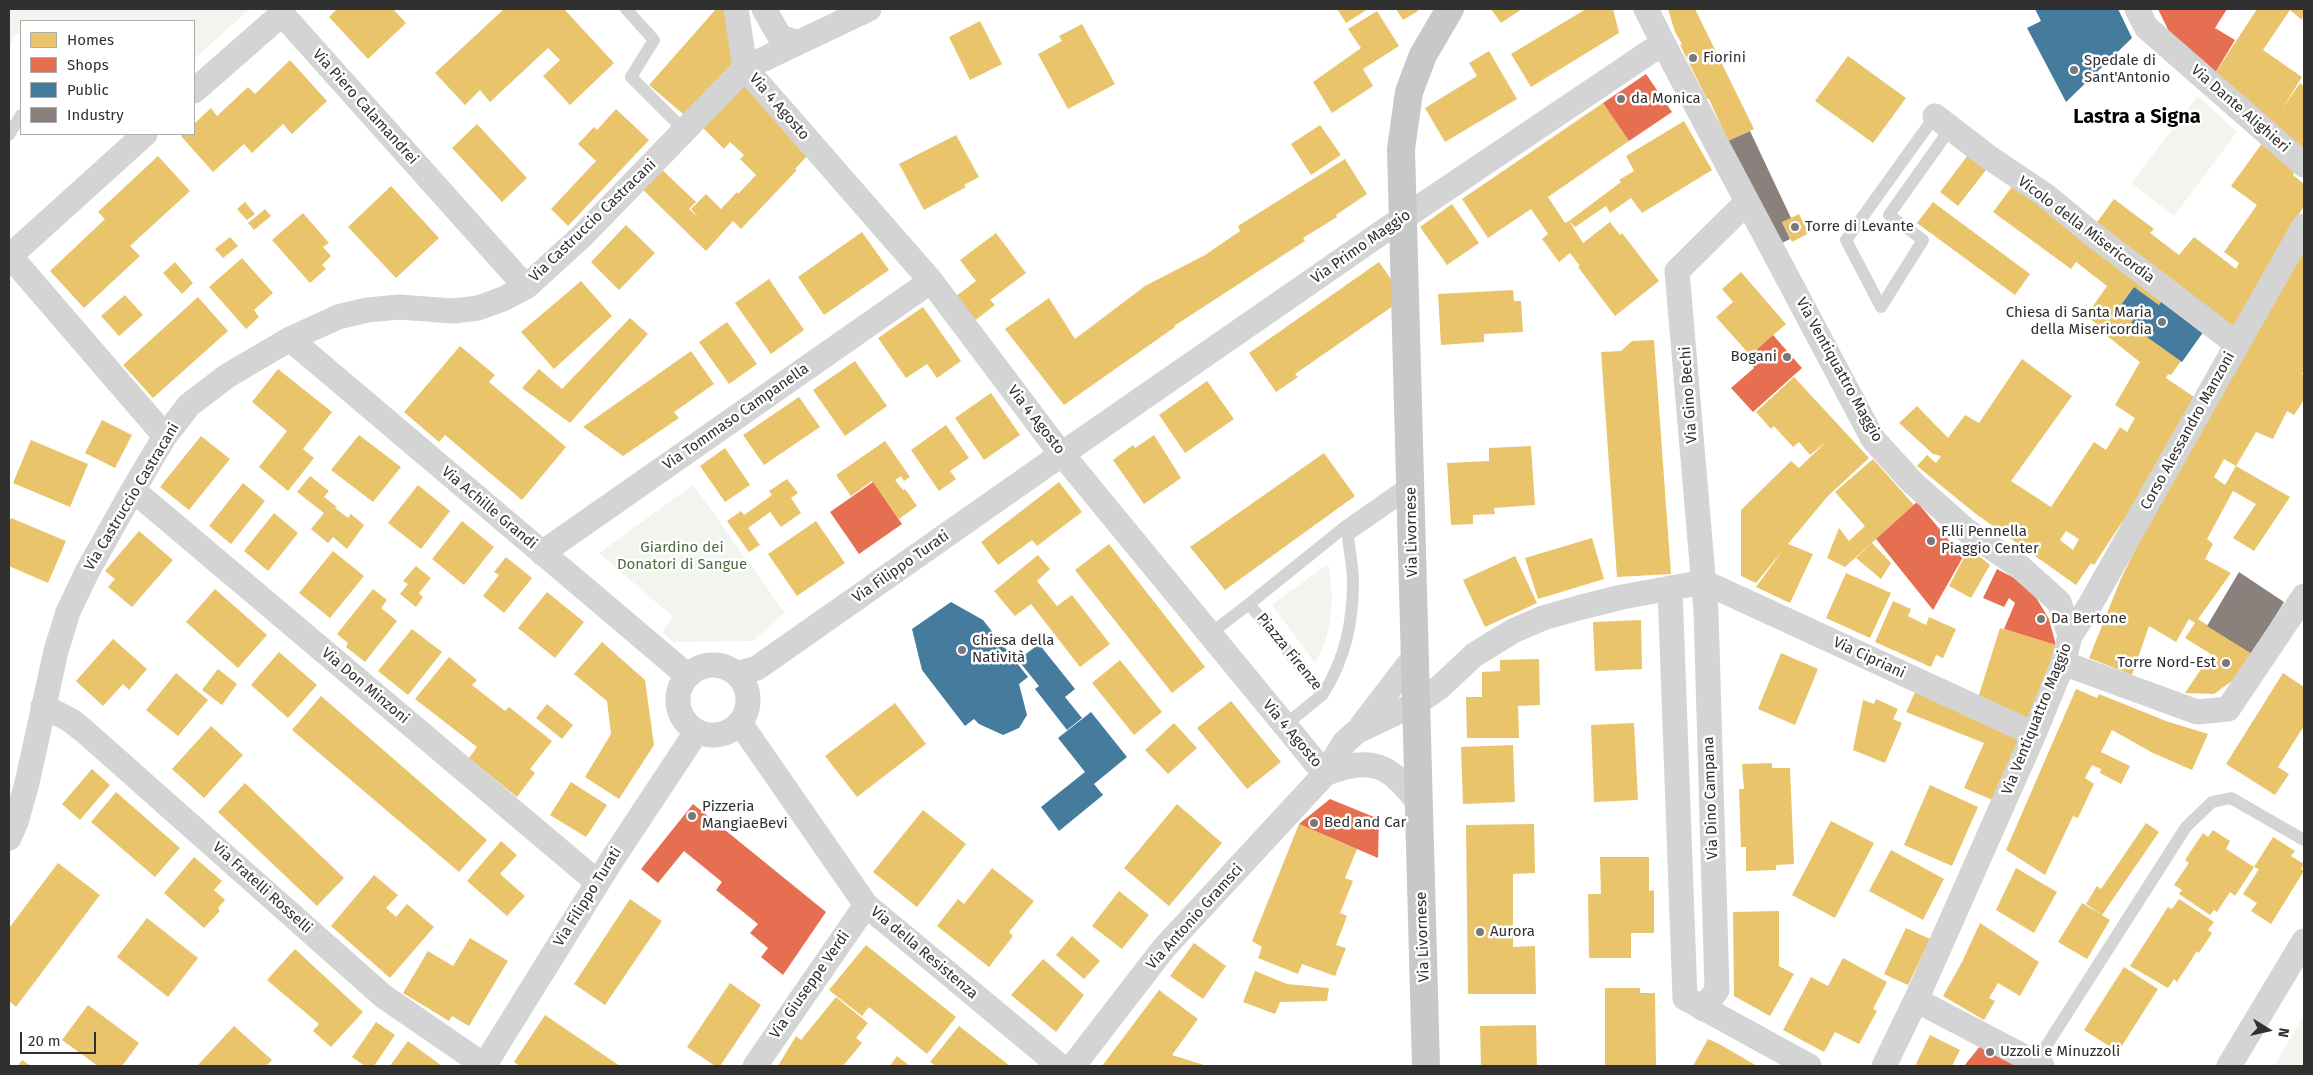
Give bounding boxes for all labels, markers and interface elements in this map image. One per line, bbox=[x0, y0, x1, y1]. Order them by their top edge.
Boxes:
legend bbox=[20, 20, 195, 135]
text: Homes bbox=[67, 31, 114, 49]
street label: Via Piero Calamandrei bbox=[308, 46, 422, 168]
place label: Fiorini bbox=[1703, 49, 1746, 67]
marker: Fiorini bbox=[1687, 52, 1699, 64]
place label: Spedale di Sant'Antonio bbox=[2084, 52, 2170, 87]
text: Shops bbox=[67, 56, 109, 74]
street label: Via Dante Alighieri bbox=[2187, 61, 2293, 157]
marker: Spedale di Sant'Antonio bbox=[2068, 64, 2080, 76]
street label: Via 4 Agosto bbox=[745, 70, 813, 144]
text: Public bbox=[67, 81, 109, 99]
place label: da Monica bbox=[1631, 90, 1701, 108]
marker: da Monica bbox=[1615, 93, 1627, 105]
district label: Lastra a Signa bbox=[2073, 105, 2201, 129]
text: Industry bbox=[67, 106, 124, 124]
street label: Via Castruccio Castracani bbox=[526, 156, 660, 286]
street label: Vicolo della Misericordia bbox=[2014, 173, 2158, 287]
street label: Via Primo Maggio bbox=[1308, 206, 1414, 288]
place label: Torre di Levante bbox=[1805, 218, 1914, 236]
marker: Torre di Levante bbox=[1789, 221, 1801, 233]
street label: Via Ventiquattro Maggio bbox=[1792, 295, 1886, 445]
place label: Chiesa di Santa Maria della Misericordia bbox=[2006, 304, 2152, 339]
marker: Chiesa di Santa Maria della Misericordia bbox=[2156, 316, 2168, 328]
street label: Via Gino Bechi bbox=[1677, 346, 1701, 444]
place label: Bogani bbox=[1730, 348, 1777, 366]
street label: Corso Alessandro Manzoni bbox=[2137, 349, 2239, 513]
marker: Bogani bbox=[1781, 351, 1793, 363]
street label: Via Tommaso Campanella bbox=[660, 360, 812, 474]
street label: Via 4 Agosto bbox=[1004, 382, 1068, 458]
street label: Via Castruccio Castracani bbox=[81, 420, 183, 574]
street label: Via Achille Grandi bbox=[438, 463, 540, 553]
street label: Via Livornese bbox=[1402, 487, 1422, 577]
place label: F.lli Pennella Piaggio Center bbox=[1941, 523, 2039, 558]
street label: Via Filippo Turati bbox=[849, 527, 953, 607]
marker: F.lli Pennella Piaggio Center bbox=[1925, 535, 1937, 547]
park label: Giardino dei Donatori di Sangue bbox=[617, 539, 747, 574]
street label: Piazza Firenze bbox=[1252, 610, 1326, 694]
place label: Da Bertone bbox=[2051, 610, 2127, 628]
marker: Da Bertone bbox=[2035, 613, 2047, 625]
place label: Chiesa della Natività bbox=[972, 632, 1054, 667]
street label: Via Cipriani bbox=[1830, 633, 1908, 683]
street label: Via Ventiquattro Maggio bbox=[1998, 640, 2076, 798]
street label: Via Don Minzoni bbox=[318, 644, 412, 728]
marker: Chiesa della Natività bbox=[956, 644, 968, 656]
place label: Torre Nord-Est bbox=[2117, 654, 2216, 672]
marker: Torre Nord-Est bbox=[2220, 657, 2232, 669]
street label: Via 4 Agosto bbox=[1259, 697, 1325, 771]
street label: Via Dino Campana bbox=[1700, 736, 1722, 860]
place label: Pizzeria MangiaeBevi bbox=[702, 798, 788, 833]
marker: Pizzeria MangiaeBevi bbox=[686, 810, 698, 822]
place label: Bed and Car bbox=[1324, 814, 1406, 832]
marker: Bed and Car bbox=[1308, 817, 1320, 829]
street label: Via Fratelli Rosselli bbox=[208, 838, 316, 938]
street label: Via Filippo Turati bbox=[550, 844, 626, 950]
street label: Via Antonio Gramsci bbox=[1143, 860, 1247, 974]
street label: Via Livornese bbox=[1412, 892, 1434, 982]
street label: Via della Resistenza bbox=[867, 903, 981, 1003]
place label: Aurora bbox=[1490, 923, 1535, 941]
marker: Aurora bbox=[1474, 926, 1486, 938]
street label: Via Giuseppe Verdi bbox=[766, 928, 854, 1042]
north arrow bbox=[2243, 1005, 2293, 1055]
scale bar bbox=[22, 1022, 99, 1054]
text: N bbox=[2274, 1027, 2292, 1039]
text: 20 m bbox=[28, 1032, 61, 1050]
place label: Uzzoli e Minuzzoli bbox=[2000, 1043, 2120, 1061]
marker: Uzzoli e Minuzzoli bbox=[1984, 1046, 1996, 1058]

